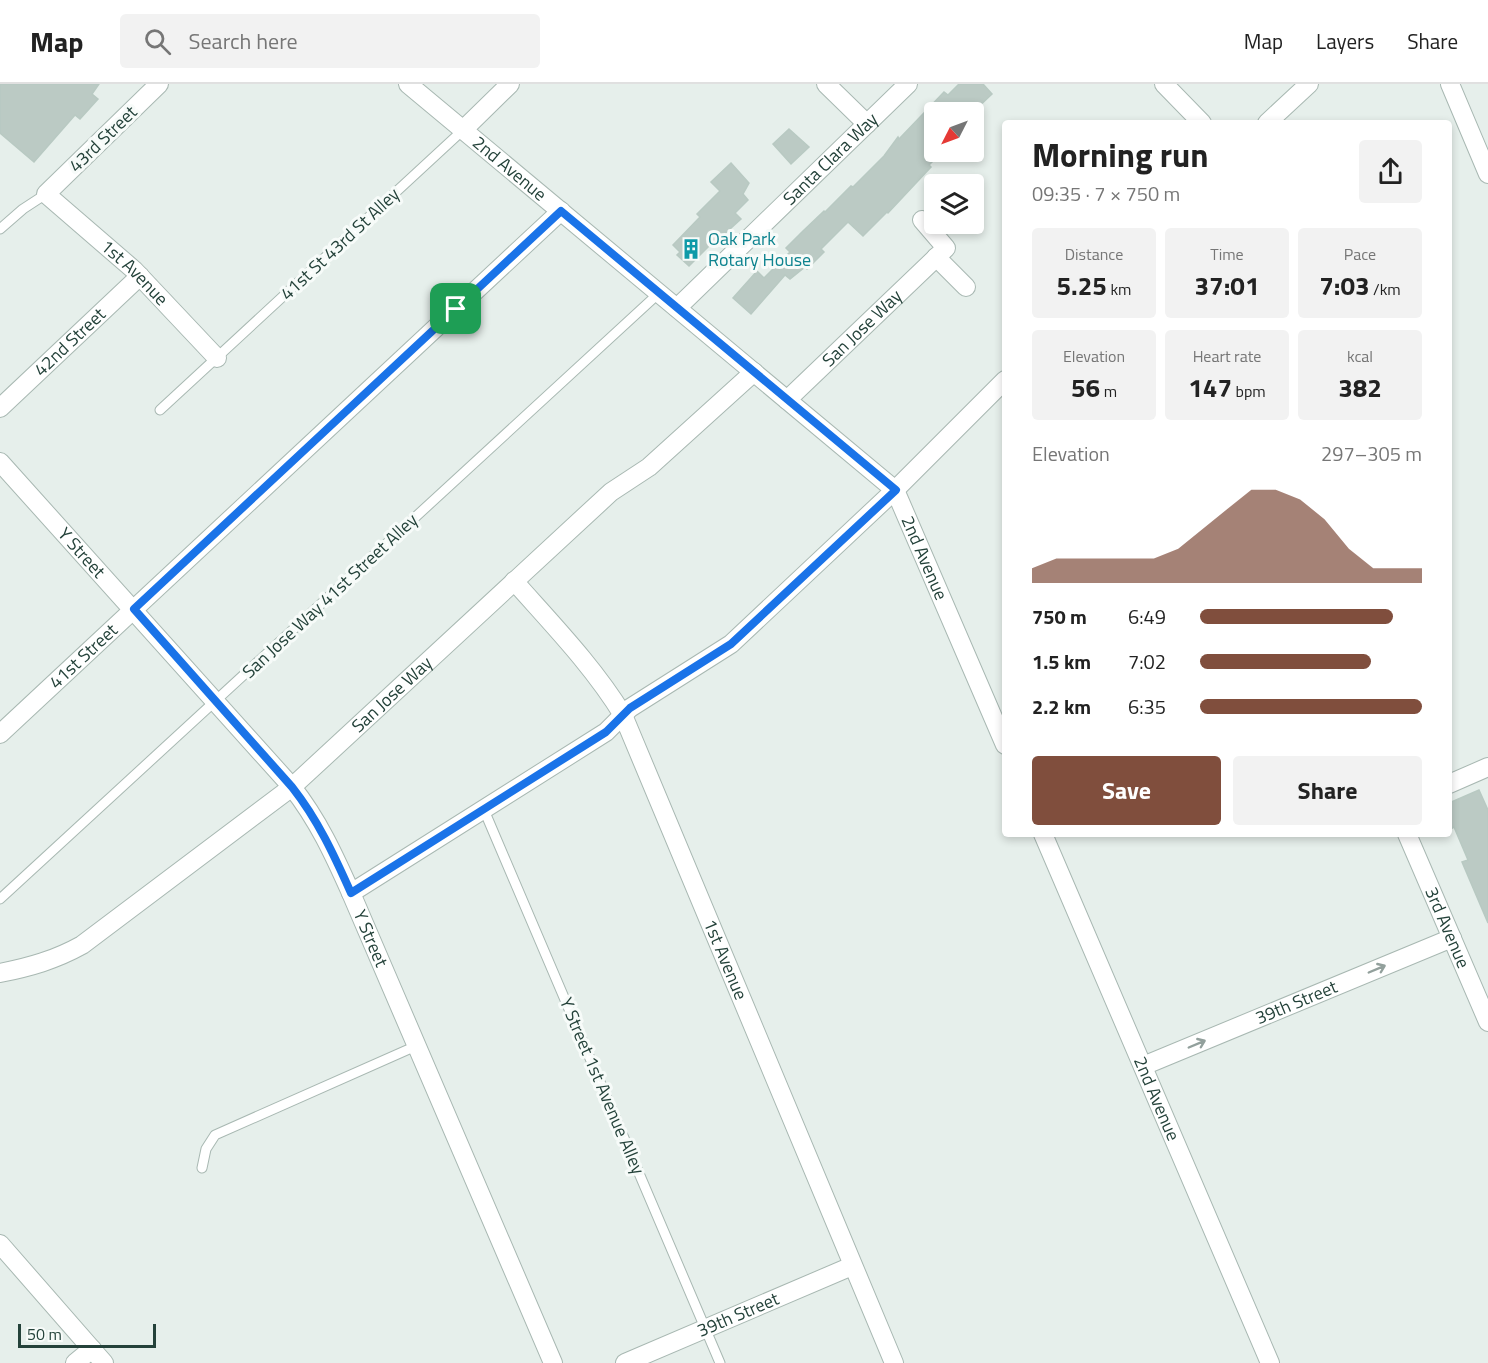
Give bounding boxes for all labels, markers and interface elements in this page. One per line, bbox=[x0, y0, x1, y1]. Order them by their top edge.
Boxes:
search box bbox=[120, 14, 540, 68]
text: Map bbox=[30, 20, 84, 63]
text: Search here bbox=[189, 24, 298, 58]
icon: search bbox=[141, 25, 174, 58]
text: Map bbox=[1244, 25, 1283, 57]
text: Layers bbox=[1316, 25, 1374, 57]
text: Share bbox=[1407, 25, 1458, 57]
street label: 43rd Street bbox=[62, 99, 143, 178]
north arrow bbox=[924, 102, 984, 162]
map controls bbox=[924, 102, 984, 234]
street label: Santa Clara Way bbox=[777, 106, 884, 211]
street label: 2nd Avenue bbox=[467, 129, 553, 207]
text: Morning run bbox=[1032, 130, 1209, 180]
button: share bbox=[1359, 140, 1422, 203]
button: layers bbox=[924, 174, 984, 234]
text: 09:35 · 7 × 750 m bbox=[1032, 178, 1180, 209]
street label: 41st St 43rd St Alley bbox=[274, 181, 406, 306]
place label: Oak Park Rotary House bbox=[708, 225, 811, 273]
street label: 1st Avenue bbox=[95, 233, 175, 311]
building icon: Oak Park Rotary House bbox=[679, 237, 703, 261]
text: Distance bbox=[1065, 242, 1123, 266]
text: Time bbox=[1210, 242, 1244, 266]
text: Pace bbox=[1344, 242, 1376, 266]
text: 5.25 bbox=[1057, 266, 1107, 305]
text: 37:01 bbox=[1195, 266, 1259, 305]
text: 7:03 bbox=[1319, 266, 1370, 305]
text: km bbox=[1107, 277, 1131, 301]
text: /km bbox=[1370, 277, 1401, 301]
pin bbox=[430, 283, 481, 334]
street label: San Jose Way bbox=[816, 283, 908, 373]
icon: arrive bbox=[439, 292, 472, 325]
street label: 42nd Street bbox=[28, 301, 112, 382]
text: Elevation bbox=[1063, 344, 1125, 368]
text: Heart rate bbox=[1193, 344, 1261, 368]
text: kcal bbox=[1347, 344, 1373, 368]
text: 56 bbox=[1071, 368, 1100, 407]
text: 147 bbox=[1188, 368, 1232, 407]
text: 382 bbox=[1338, 368, 1382, 407]
text: m bbox=[1100, 379, 1117, 403]
text: bpm bbox=[1232, 379, 1266, 403]
text: Elevation bbox=[1032, 438, 1110, 469]
text: 297–305 m bbox=[1321, 438, 1422, 469]
street label: San Jose Way 41st Street Alley bbox=[236, 507, 424, 684]
street label: 2nd Avenue bbox=[895, 511, 955, 604]
street label: Y Street bbox=[52, 521, 112, 584]
text: 750 m bbox=[1032, 601, 1087, 632]
text: 6:49 bbox=[1128, 601, 1166, 632]
street label: 41st Street bbox=[43, 616, 124, 695]
text: 1.5 km bbox=[1032, 646, 1091, 677]
text: 7:02 bbox=[1128, 646, 1166, 677]
street label: San Jose Way bbox=[345, 649, 438, 739]
text: 2.2 km bbox=[1032, 691, 1091, 722]
text: 6:35 bbox=[1128, 691, 1166, 722]
button: Save bbox=[1032, 756, 1221, 825]
button: Share bbox=[1233, 756, 1422, 825]
street label: 3rd Avenue bbox=[1418, 883, 1477, 972]
street label: Y Street bbox=[347, 905, 396, 972]
street label: 1st Avenue bbox=[697, 915, 755, 1004]
one-way arrow bbox=[1367, 963, 1386, 974]
street label: 39th Street bbox=[1251, 973, 1342, 1031]
street label: Y Street 1st Avenue Alley bbox=[553, 993, 652, 1179]
one-way arrow bbox=[1187, 1038, 1206, 1049]
street label: 2nd Avenue bbox=[1127, 1052, 1187, 1145]
street label: 39th Street bbox=[693, 1285, 784, 1344]
scale bar bbox=[18, 1321, 156, 1348]
text: 50 m bbox=[27, 1322, 62, 1346]

